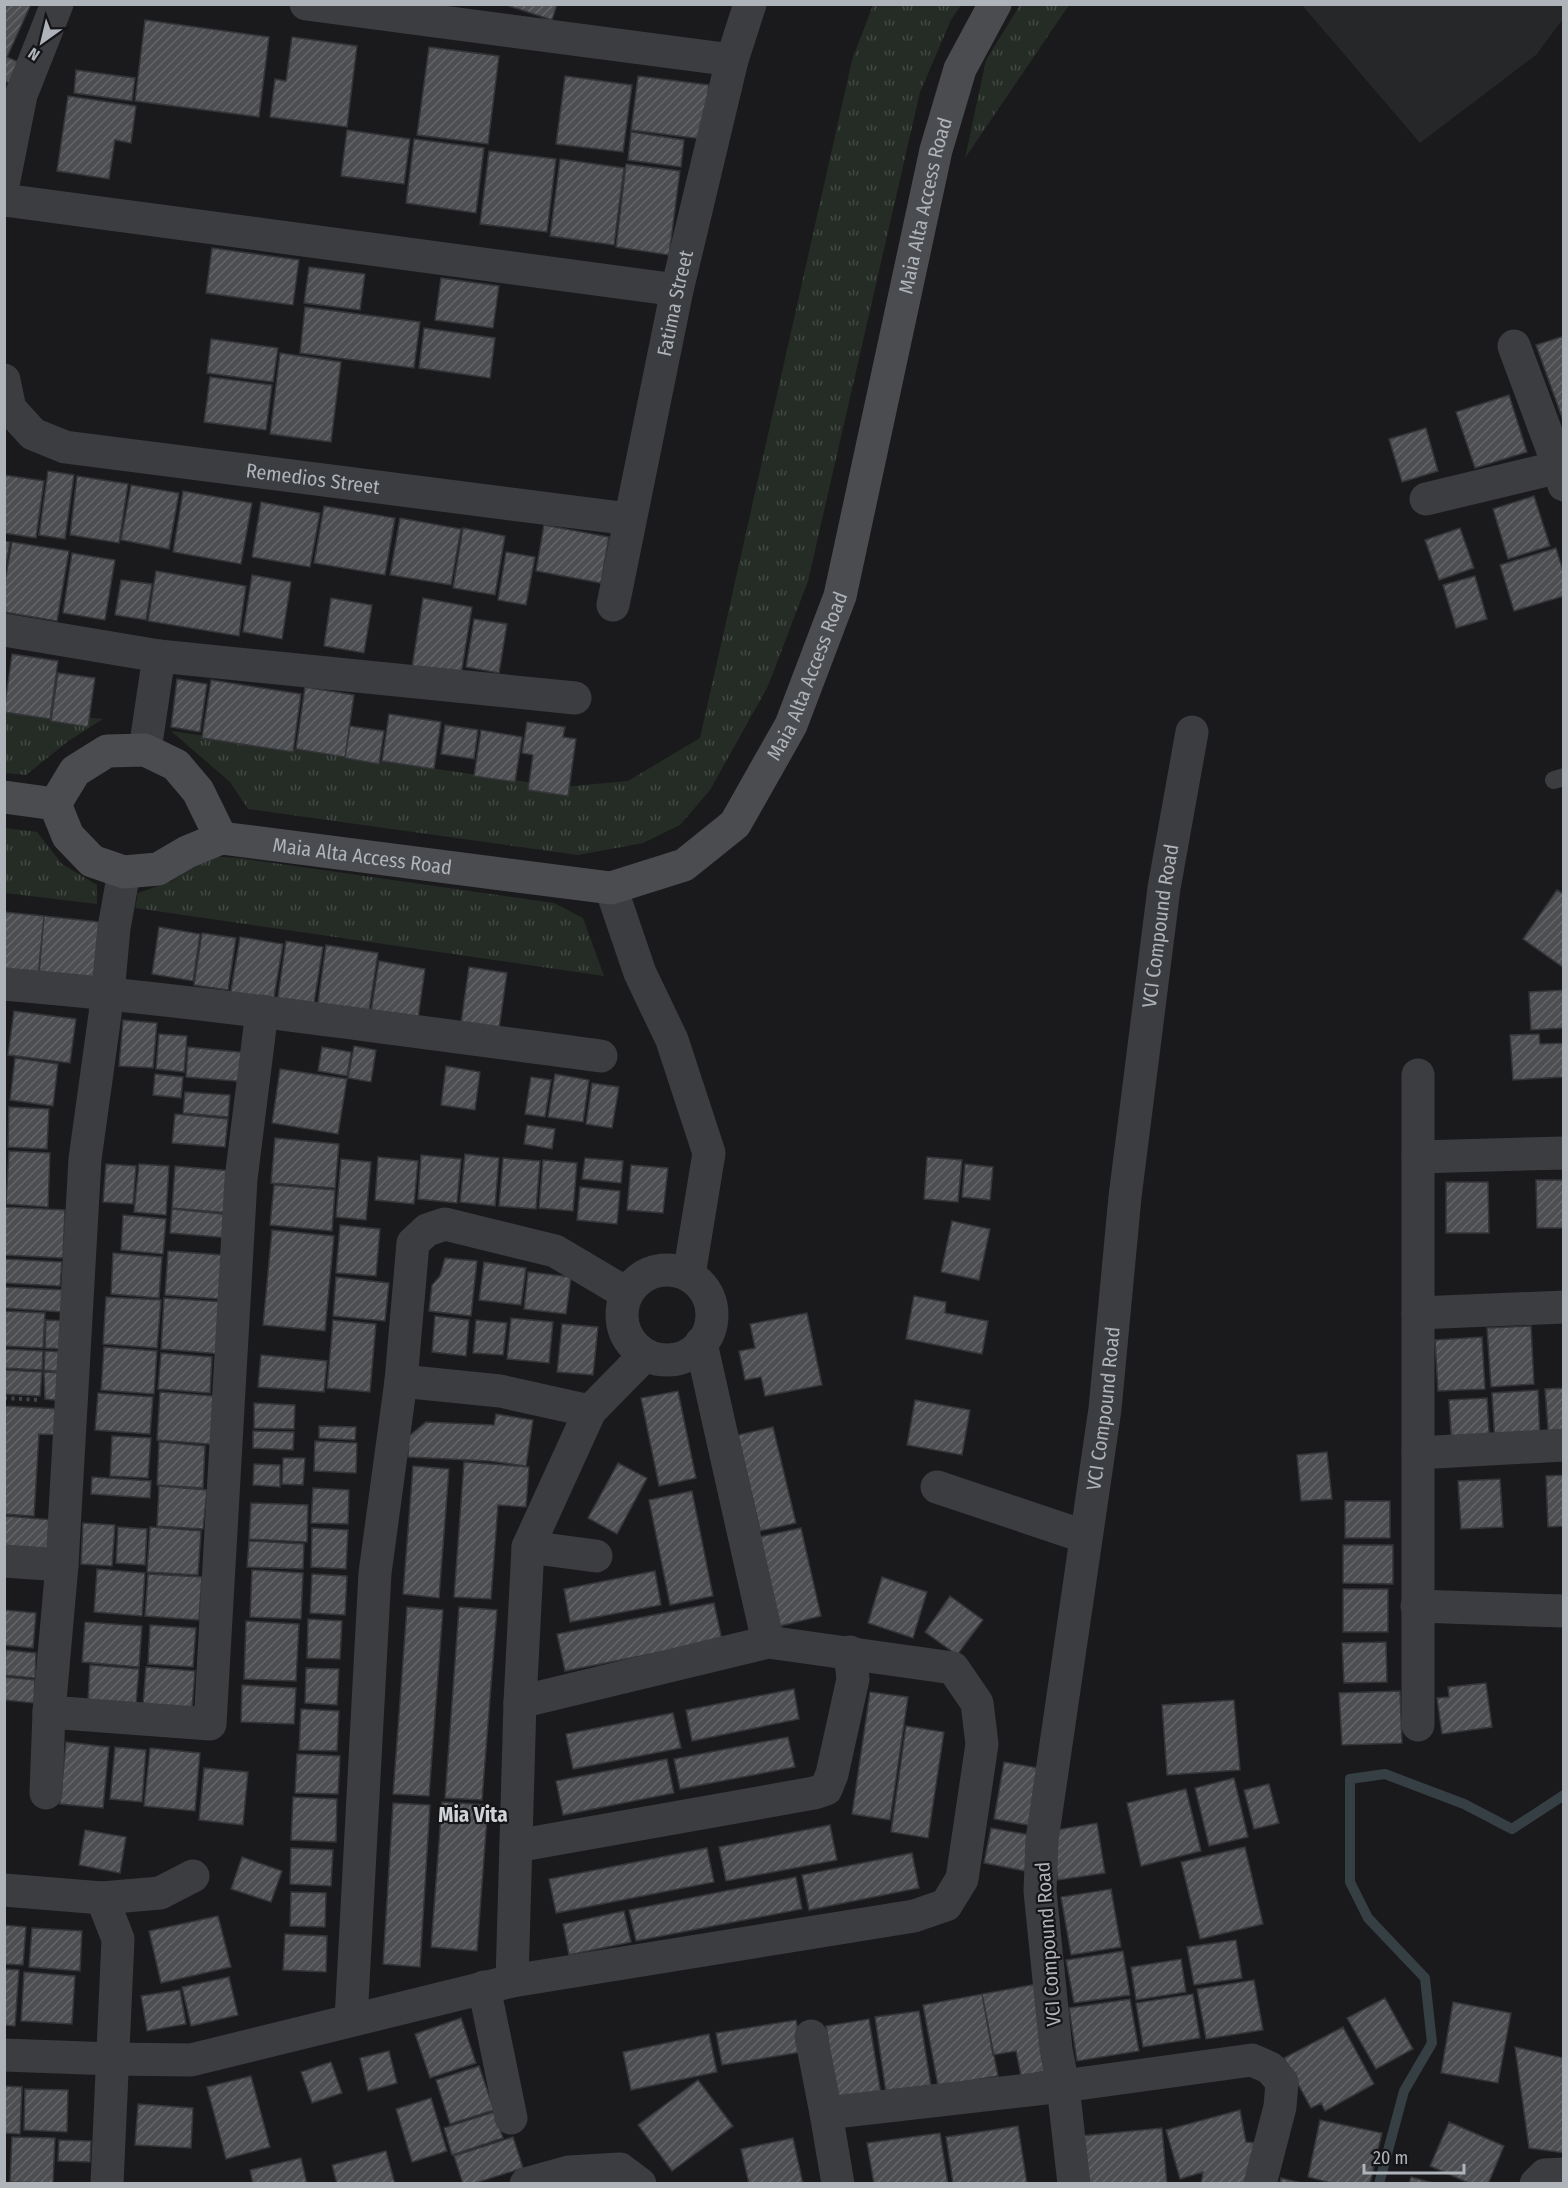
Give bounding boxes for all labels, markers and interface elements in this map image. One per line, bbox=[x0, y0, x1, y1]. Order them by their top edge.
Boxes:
north arrow bbox=[12, 12, 72, 72]
text: N bbox=[25, 43, 43, 65]
street label: Maia Alta Access Road bbox=[893, 115, 957, 296]
street label: Fatima Street bbox=[652, 247, 698, 359]
street label: Remedios Street bbox=[245, 458, 382, 499]
street label: Maia Alta Access Road bbox=[762, 588, 853, 764]
street label: Maia Alta Access Road bbox=[271, 833, 453, 879]
street label: VCI Compound Road bbox=[1137, 842, 1184, 1009]
street label: VCI Compound Road bbox=[1081, 1325, 1125, 1492]
district label: Mia Vita bbox=[438, 1802, 508, 1828]
street label: VCI Compound Road bbox=[1030, 1861, 1066, 2027]
scale bar bbox=[1364, 2137, 1464, 2175]
text: 20 m bbox=[1373, 2147, 1408, 2169]

